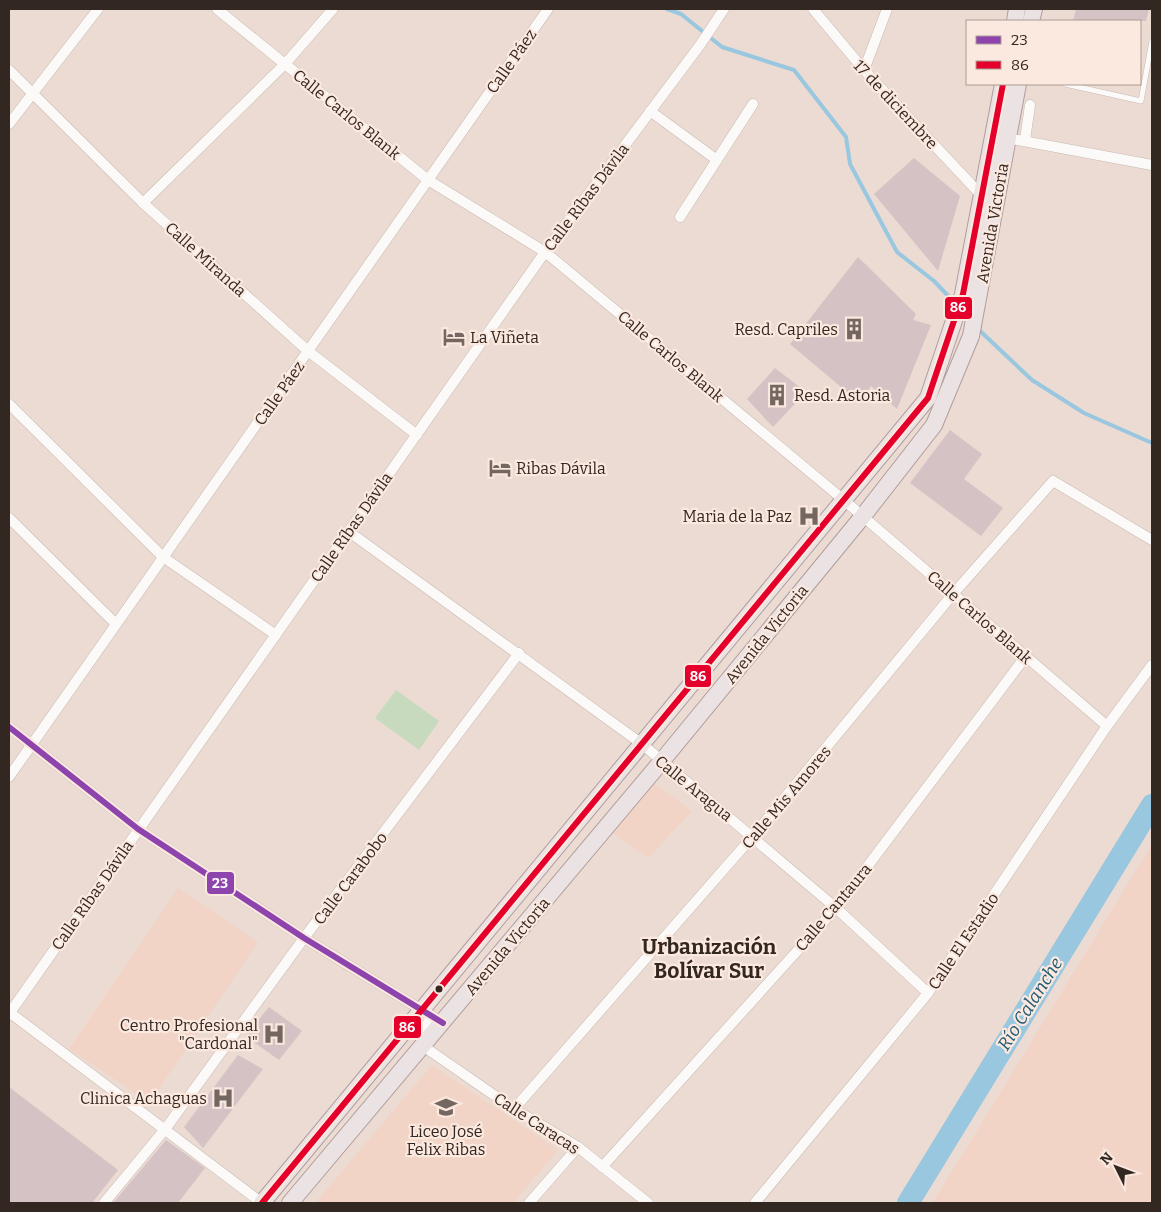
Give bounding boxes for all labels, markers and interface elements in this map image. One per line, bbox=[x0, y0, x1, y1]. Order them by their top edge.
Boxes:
legend bbox=[966, 20, 1141, 85]
street label: Calle Páez bbox=[482, 25, 541, 97]
text: 23 bbox=[1011, 31, 1028, 49]
street label: 17 de diciembre bbox=[850, 56, 942, 153]
text: 86 bbox=[1011, 56, 1029, 74]
street label: Calle Carlos Blank bbox=[289, 65, 404, 163]
street label: Calle Ríbas Dávila bbox=[540, 140, 633, 255]
street label: Avenida Victoria bbox=[973, 161, 1012, 285]
street label: Calle Miranda bbox=[161, 218, 250, 301]
line badge: 86 bbox=[944, 296, 973, 320]
text: 86 bbox=[950, 299, 966, 316]
street label: Calle Carlos Blank bbox=[614, 307, 728, 406]
building icon: Resd. Capriles bbox=[841, 316, 867, 342]
place label: Resd. Capriles bbox=[734, 320, 838, 339]
hotel icon: La Viñeta bbox=[441, 324, 467, 350]
place label: La Viñeta bbox=[470, 328, 539, 347]
street label: Calle Páez bbox=[250, 357, 309, 429]
building icon: Resd. Astoria bbox=[764, 382, 790, 408]
place label: Resd. Astoria bbox=[794, 386, 891, 405]
hotel icon: Ribas Dávila bbox=[487, 455, 513, 481]
place label: Ribas Dávila bbox=[516, 459, 606, 478]
street label: Calle Ríbas Dávila bbox=[306, 468, 397, 586]
hospital icon: Maria de la Paz bbox=[796, 503, 822, 529]
place label: Maria de la Paz bbox=[683, 507, 792, 526]
street label: Calle Carlos Blank bbox=[923, 567, 1036, 668]
street label: Avenida Victoria bbox=[721, 581, 812, 688]
line badge: 86 bbox=[684, 664, 712, 688]
text: 86 bbox=[690, 668, 706, 685]
street label: Calle Mis Amores bbox=[738, 742, 835, 853]
street label: Calle Aragua bbox=[651, 751, 736, 825]
street label: Calle Carabobo bbox=[309, 828, 391, 928]
street label: Calle Ríbas Dávila bbox=[47, 836, 138, 954]
street label: Calle Cantaura bbox=[791, 860, 876, 955]
line badge: 23 bbox=[206, 871, 235, 895]
text: 23 bbox=[212, 875, 228, 892]
street label: Calle El Estadio bbox=[924, 889, 1003, 993]
street label: Avenida Victoria bbox=[461, 893, 554, 999]
district label: Urbanización Bolívar Sur bbox=[642, 934, 777, 984]
water label: Río Calanche bbox=[993, 954, 1067, 1054]
unlabelled marker bbox=[434, 984, 444, 994]
line badge: 86 bbox=[393, 1015, 422, 1039]
place label: Centro Profesional "Cardonal" bbox=[120, 1016, 258, 1053]
text: 86 bbox=[399, 1019, 415, 1036]
hospital icon: Centro Profesional "Cardonal" bbox=[261, 1021, 287, 1047]
hospital icon: Clinica Achaguas bbox=[210, 1085, 236, 1111]
place label: Clinica Achaguas bbox=[80, 1089, 207, 1108]
street label: Calle Caracas bbox=[490, 1089, 583, 1158]
school or university icon: Liceo José Felix Ribas bbox=[433, 1094, 459, 1120]
place label: Liceo José Felix Ribas bbox=[407, 1122, 485, 1159]
north arrow bbox=[1091, 1142, 1141, 1192]
text: N bbox=[1097, 1149, 1117, 1168]

